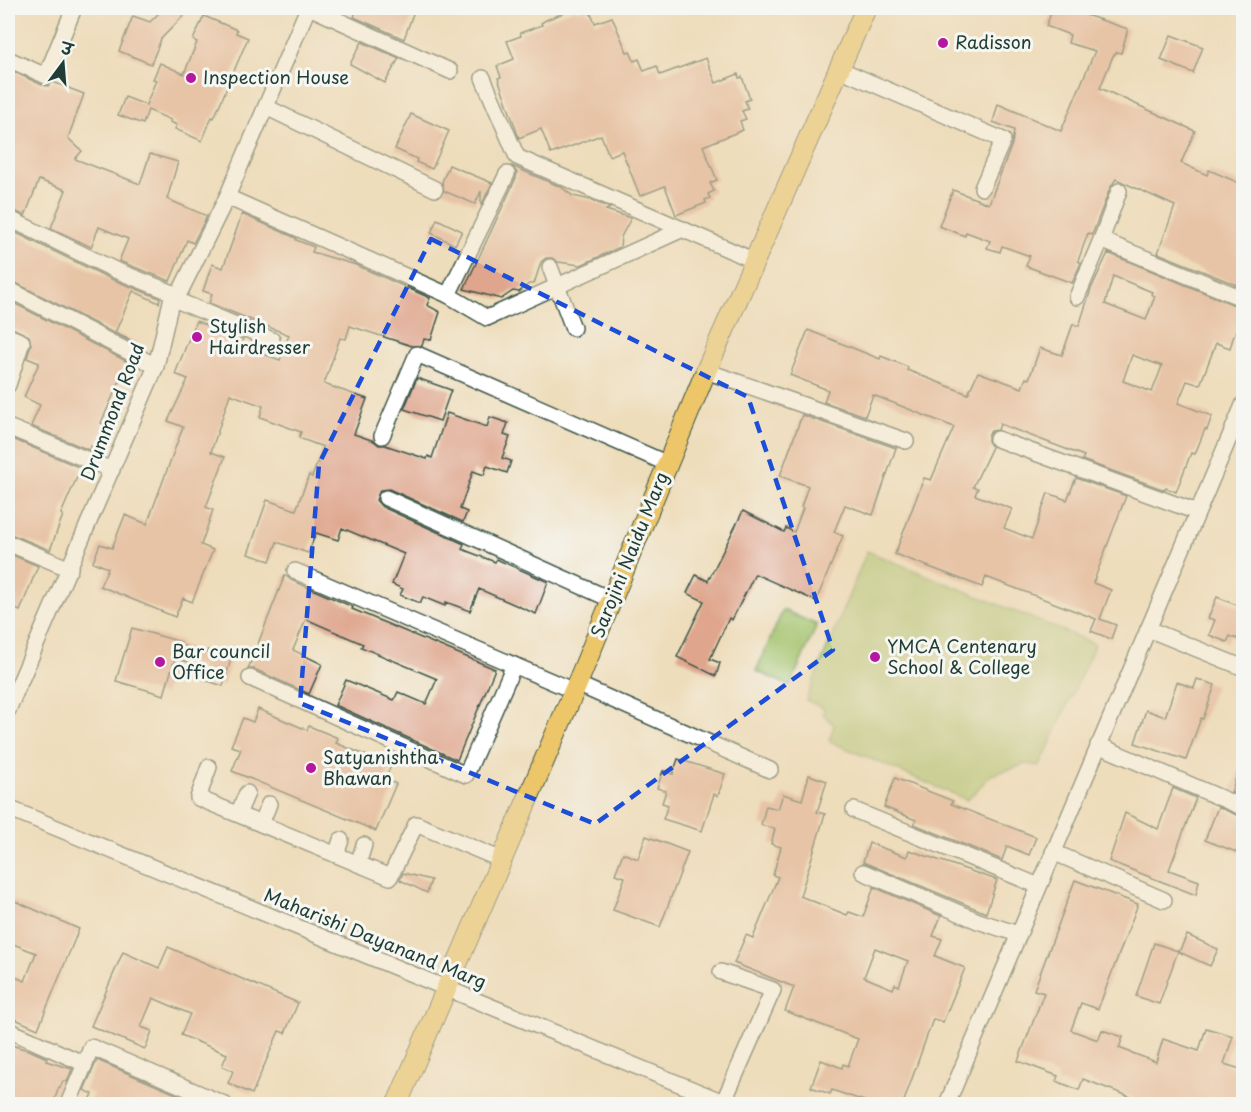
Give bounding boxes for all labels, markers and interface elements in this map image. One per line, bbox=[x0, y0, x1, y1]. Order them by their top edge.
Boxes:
place label: Radisson bbox=[955, 28, 1032, 55]
north arrow bbox=[33, 33, 93, 93]
text: उ bbox=[57, 34, 77, 61]
marker: Radisson bbox=[936, 36, 950, 50]
place label: Inspection House bbox=[203, 63, 349, 90]
marker: Inspection House bbox=[184, 71, 198, 85]
place label: Stylish Hairdresser bbox=[209, 312, 311, 360]
marker: Stylish Hairdresser bbox=[190, 330, 204, 344]
street label: Drummond Road bbox=[73, 339, 150, 484]
street label: Sarojini Naidu Marg bbox=[583, 467, 674, 641]
place label: YMCA Centenary School & College bbox=[887, 632, 1037, 680]
place label: Bar council Office bbox=[172, 637, 270, 685]
marker: YMCA Centenary School & College bbox=[868, 650, 882, 664]
marker: Bar council Office bbox=[153, 655, 167, 669]
place label: Satyanishtha Bhawan bbox=[323, 743, 439, 791]
marker: Satyanishtha Bhawan bbox=[304, 761, 318, 775]
street label: Maharishi Dayanand Marg bbox=[260, 881, 491, 995]

